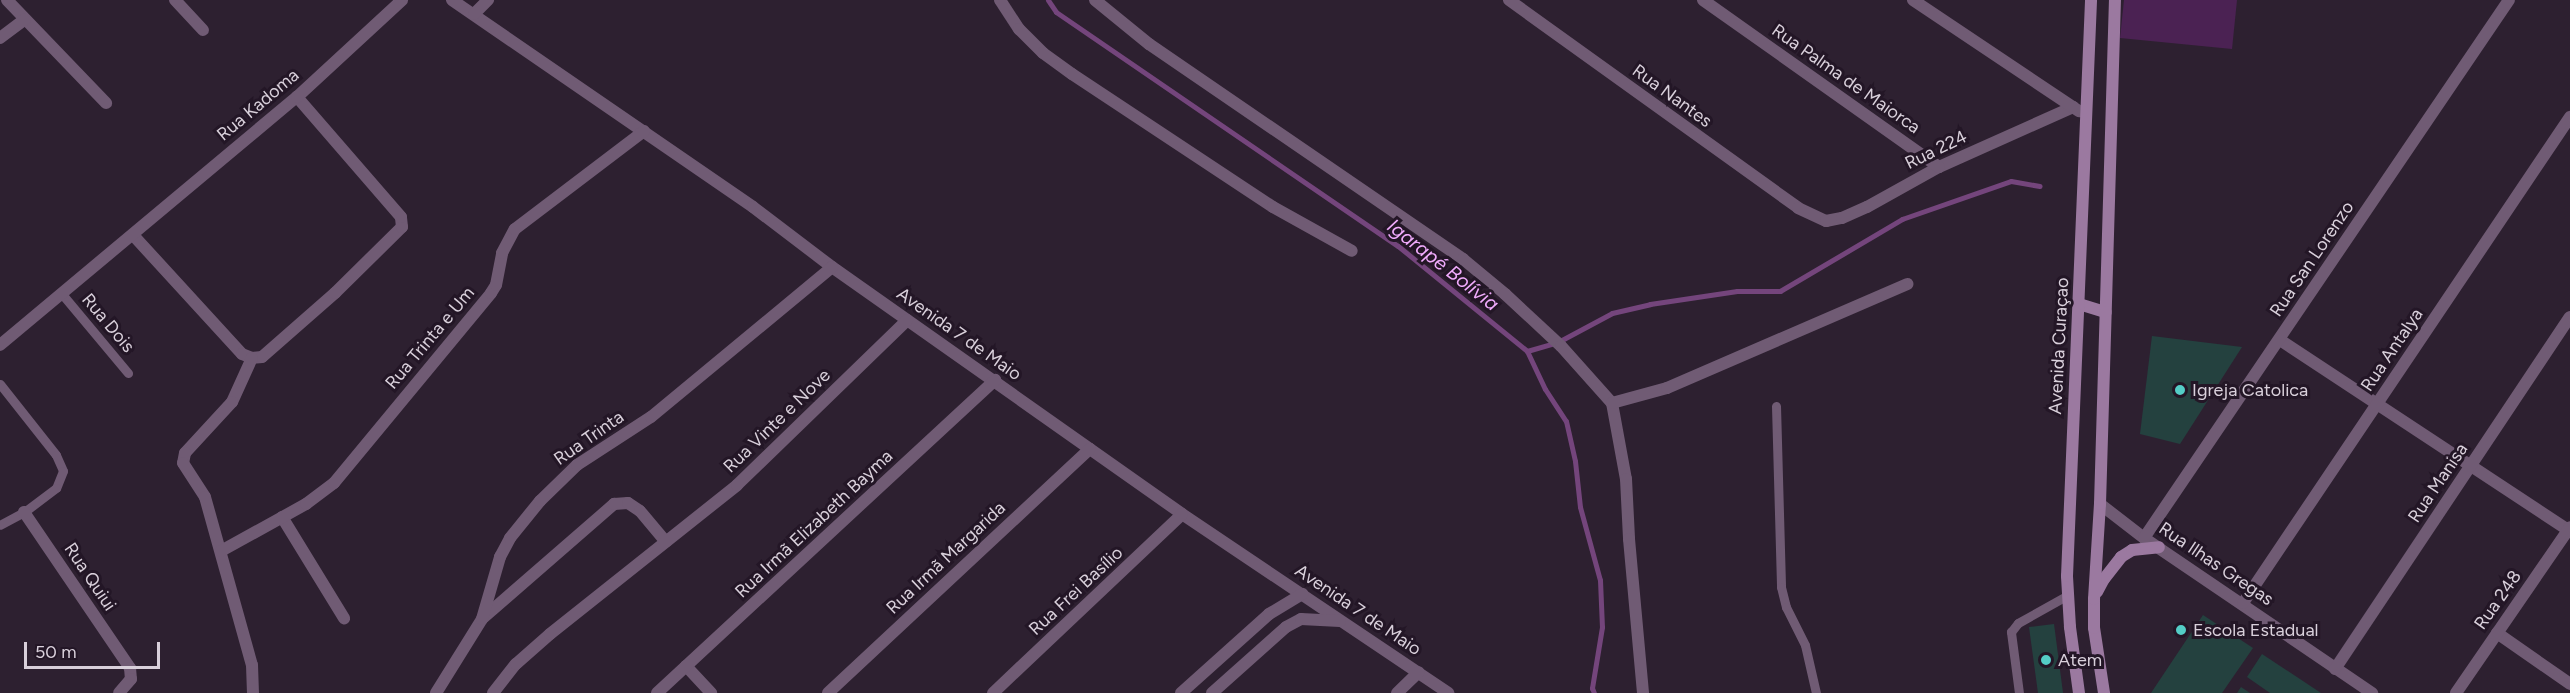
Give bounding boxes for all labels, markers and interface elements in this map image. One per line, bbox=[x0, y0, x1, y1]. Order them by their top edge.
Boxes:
street label: Rua Palma de Maiorca bbox=[1768, 20, 1924, 138]
street label: Rua Nantes bbox=[1628, 60, 1716, 132]
street label: Rua Kadoma bbox=[213, 64, 303, 146]
street label: Rua 224 bbox=[1901, 126, 1971, 174]
street label: Rua San Lorenzo bbox=[2265, 197, 2359, 321]
water label: Igarapé Bolívia bbox=[1382, 214, 1504, 316]
street label: Avenida Curaçao bbox=[2045, 277, 2073, 415]
street label: Rua Trinta e Um bbox=[381, 282, 479, 394]
street label: Avenida 7 de Maio bbox=[892, 283, 1026, 385]
street label: Rua Dois bbox=[77, 289, 139, 357]
street label: Rua Antalya bbox=[2356, 304, 2428, 396]
street label: Rua Vinte e Nove bbox=[719, 365, 835, 477]
place label: Igreja Catolica bbox=[2192, 379, 2308, 401]
marker: Igreja Catolica bbox=[2173, 383, 2187, 397]
street label: Rua Trinta bbox=[550, 406, 628, 470]
street label: Rua Manisa bbox=[2404, 439, 2472, 527]
street label: Rua Irmã Elizabeth Bayma bbox=[731, 445, 897, 603]
street label: Rua Irmã Margarida bbox=[882, 497, 1010, 619]
street label: Rua Ilhas Gregas bbox=[2155, 518, 2277, 610]
street label: Rua Quiui bbox=[59, 539, 121, 615]
street label: Rua Frei Basílio bbox=[1025, 542, 1127, 640]
street label: Avenida 7 de Maio bbox=[1291, 560, 1425, 660]
street label: Rua 248 bbox=[2470, 566, 2526, 634]
place label: Escola Estadual bbox=[2193, 619, 2319, 641]
marker: Escola Estadual bbox=[2174, 623, 2188, 637]
scale bar bbox=[27, 630, 164, 668]
text: 50 m bbox=[35, 641, 77, 663]
place label: Atem bbox=[2058, 649, 2102, 671]
marker: Atem bbox=[2039, 653, 2053, 667]

